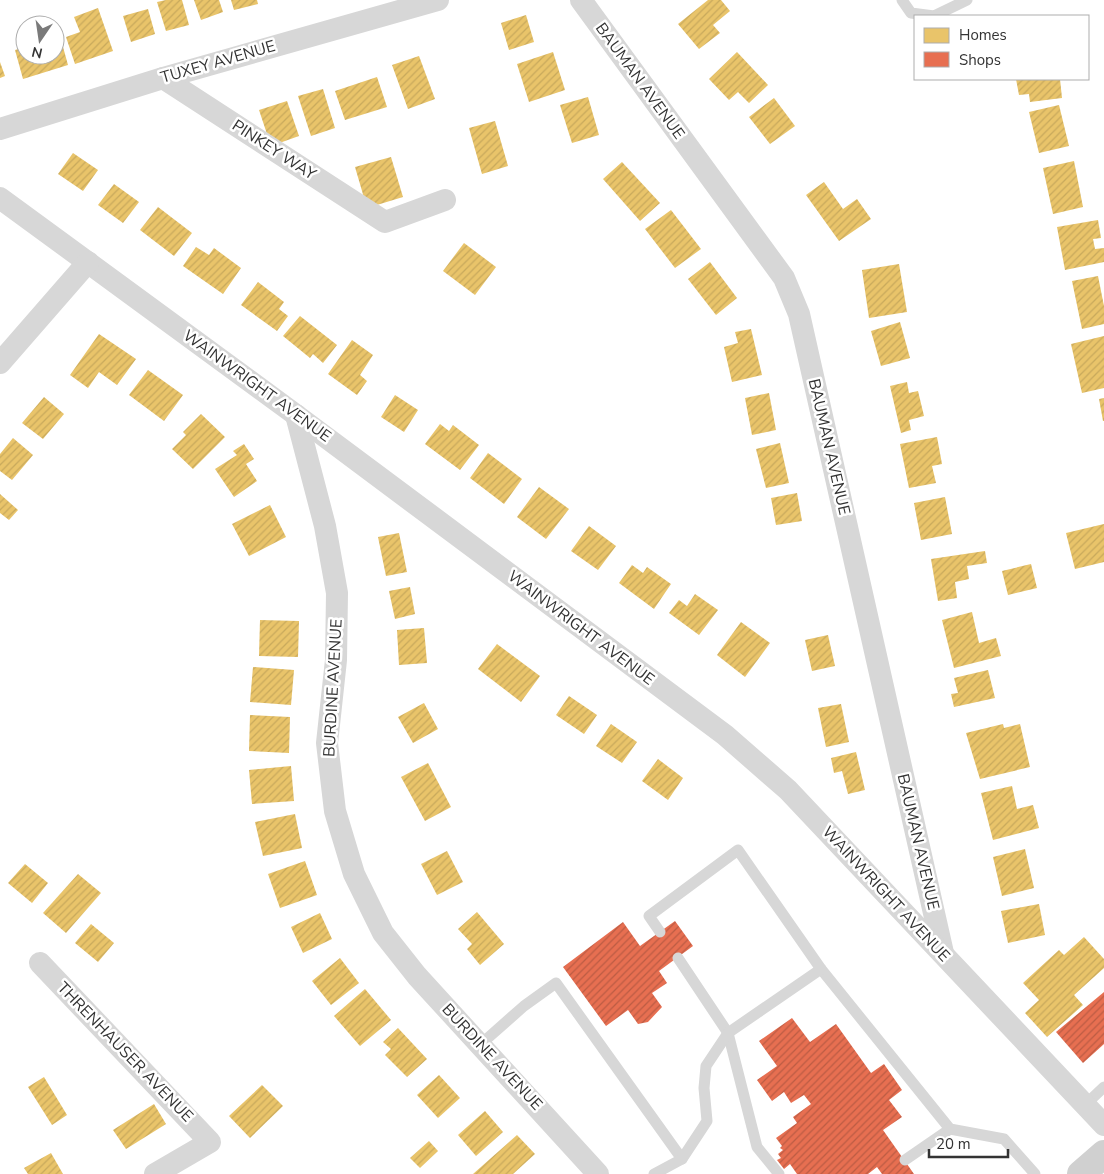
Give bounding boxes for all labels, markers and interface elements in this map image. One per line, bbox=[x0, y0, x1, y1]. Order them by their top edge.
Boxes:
north arrow bbox=[15, 15, 65, 65]
legend bbox=[914, 15, 1089, 80]
street label: BAUMAN AVENUE bbox=[590, 18, 690, 144]
text: Homes bbox=[959, 25, 1007, 45]
street label: TUXEY AVENUE bbox=[158, 35, 278, 89]
text: N bbox=[30, 42, 44, 63]
text: Shops bbox=[959, 50, 1001, 70]
street label: PINKEY WAY bbox=[228, 115, 321, 186]
street label: WAINWRIGHT AVENUE bbox=[178, 325, 336, 447]
street label: BAUMAN AVENUE bbox=[803, 377, 855, 517]
street label: WAINWRIGHT AVENUE bbox=[503, 566, 659, 690]
street label: BURDINE AVENUE bbox=[318, 618, 348, 758]
street label: BAUMAN AVENUE bbox=[892, 772, 944, 912]
street label: WAINWRIGHT AVENUE bbox=[817, 821, 955, 967]
street label: THRENHAUSER AVENUE bbox=[52, 977, 198, 1127]
street label: BURDINE AVENUE bbox=[437, 999, 547, 1115]
scale bar bbox=[929, 1126, 1008, 1158]
text: 20 m bbox=[936, 1134, 971, 1154]

